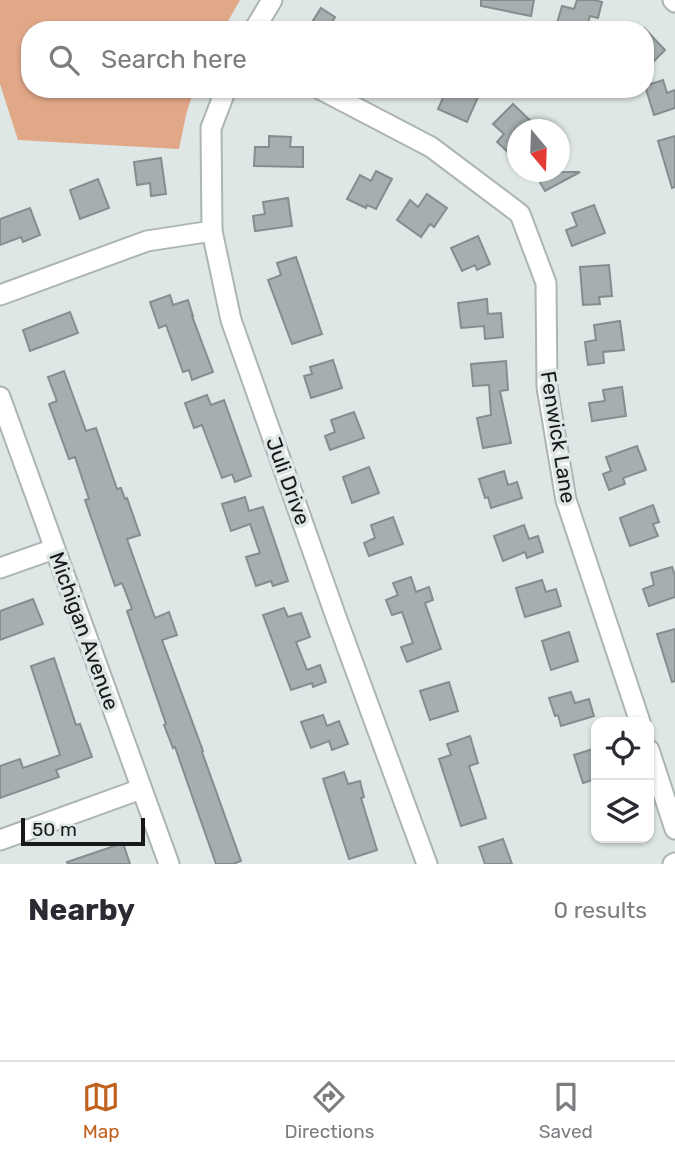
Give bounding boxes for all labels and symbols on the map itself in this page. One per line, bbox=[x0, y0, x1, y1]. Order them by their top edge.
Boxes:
north arrow bbox=[507, 119, 570, 182]
street label: Fenwick Lane bbox=[536, 369, 581, 505]
street label: Juli Drive bbox=[261, 433, 316, 528]
street label: Michigan Avenue bbox=[44, 548, 125, 713]
scale bar bbox=[21, 815, 145, 847]

